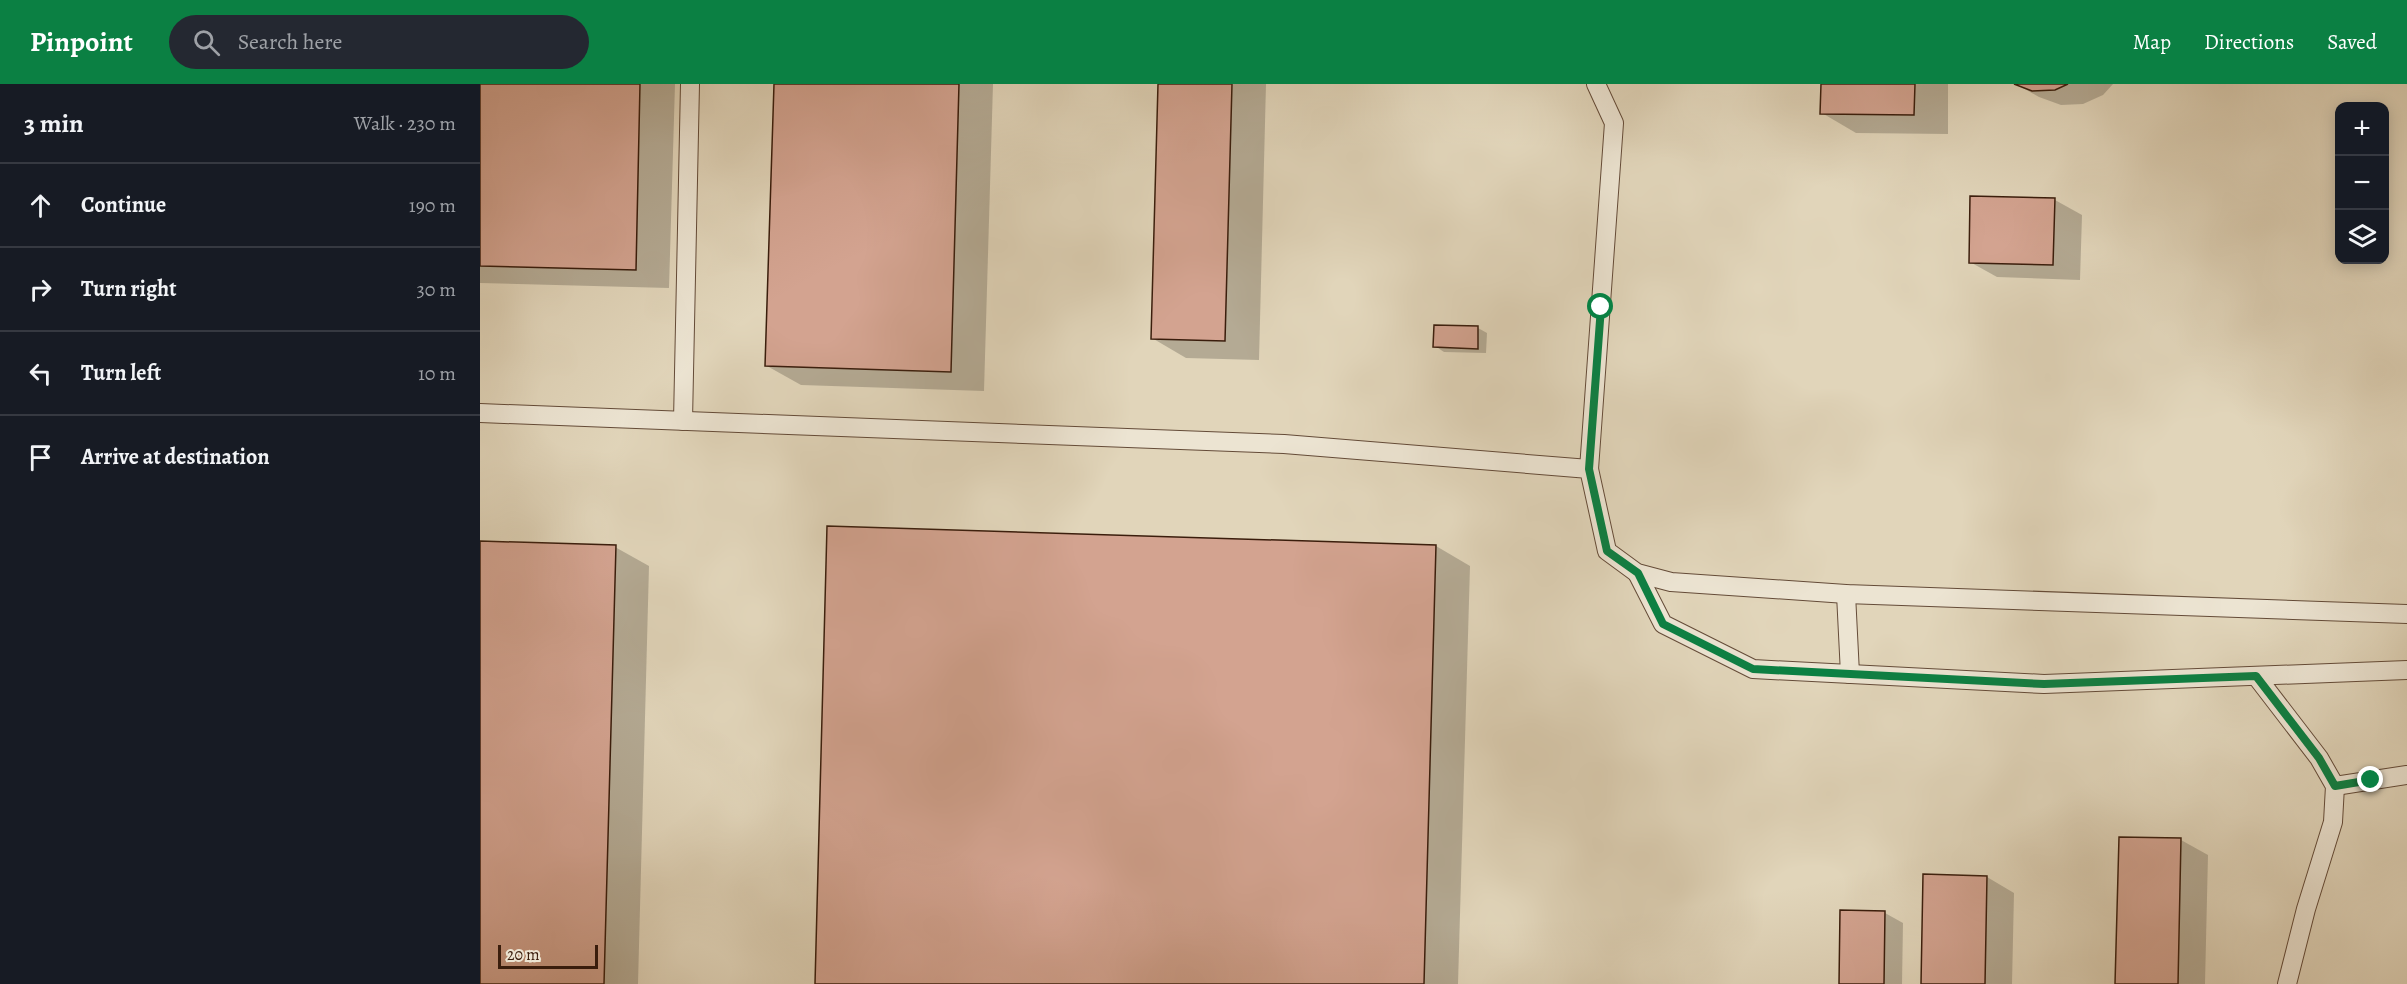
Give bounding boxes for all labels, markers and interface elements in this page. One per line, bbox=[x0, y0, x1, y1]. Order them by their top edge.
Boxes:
search box bbox=[169, 15, 589, 69]
text: Pinpoint bbox=[30, 23, 133, 61]
icon: search bbox=[190, 26, 223, 59]
text: Search here bbox=[238, 27, 342, 57]
text: Map bbox=[2133, 28, 2171, 56]
text: Directions bbox=[2204, 28, 2294, 56]
text: Saved bbox=[2327, 28, 2377, 56]
map controls bbox=[2335, 102, 2389, 264]
button: + bbox=[2335, 102, 2389, 156]
text: 3 min bbox=[24, 106, 84, 141]
text: Walk · 230 m bbox=[354, 110, 456, 137]
button: − bbox=[2335, 156, 2389, 210]
icon: ahead bbox=[24, 189, 57, 222]
text: Continue bbox=[81, 190, 166, 220]
text: 190 m bbox=[409, 192, 456, 219]
button: layers bbox=[2335, 210, 2389, 264]
icon: right bbox=[24, 273, 57, 306]
text: Turn right bbox=[81, 274, 177, 304]
text: 30 m bbox=[416, 276, 456, 303]
route start bbox=[1587, 293, 1613, 319]
icon: left bbox=[24, 357, 57, 390]
text: Turn left bbox=[81, 358, 161, 388]
text: 10 m bbox=[418, 360, 456, 387]
icon: arrive bbox=[24, 441, 57, 474]
text: Arrive at destination bbox=[81, 442, 270, 472]
route end bbox=[2357, 766, 2383, 792]
scale bar bbox=[498, 942, 598, 970]
text: 20 m bbox=[507, 944, 540, 966]

